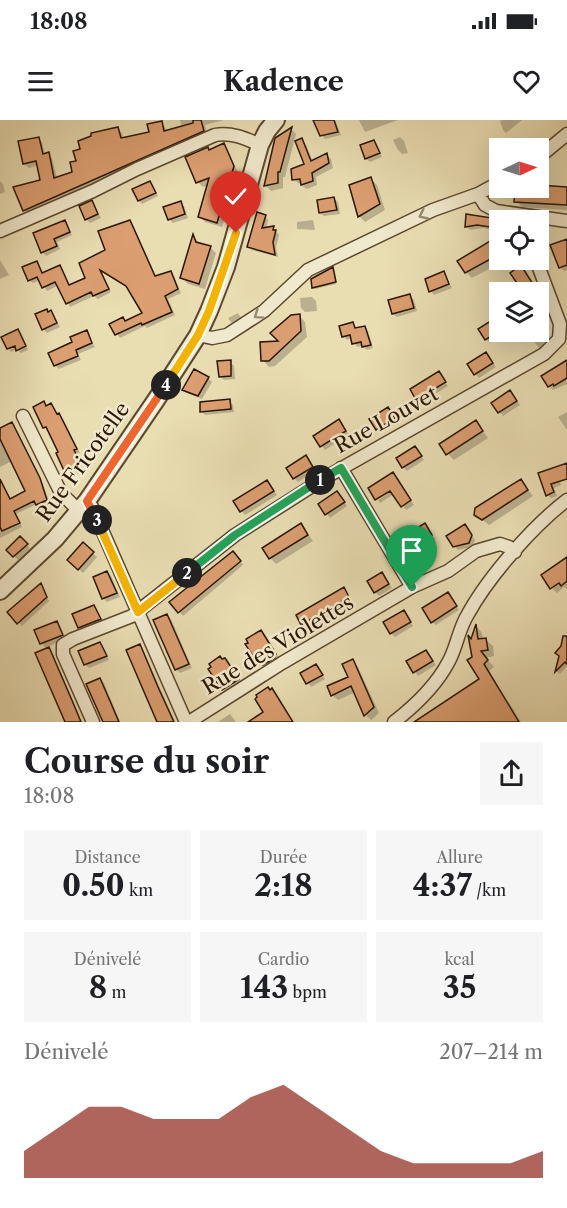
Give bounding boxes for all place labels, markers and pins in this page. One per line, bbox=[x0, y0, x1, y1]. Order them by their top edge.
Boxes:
pin bbox=[210, 171, 261, 233]
pin: 4 bbox=[151, 370, 181, 400]
pin: 1 bbox=[305, 465, 335, 495]
pin: 3 bbox=[82, 505, 112, 535]
pin bbox=[386, 525, 437, 587]
pin: 2 bbox=[172, 558, 202, 588]

